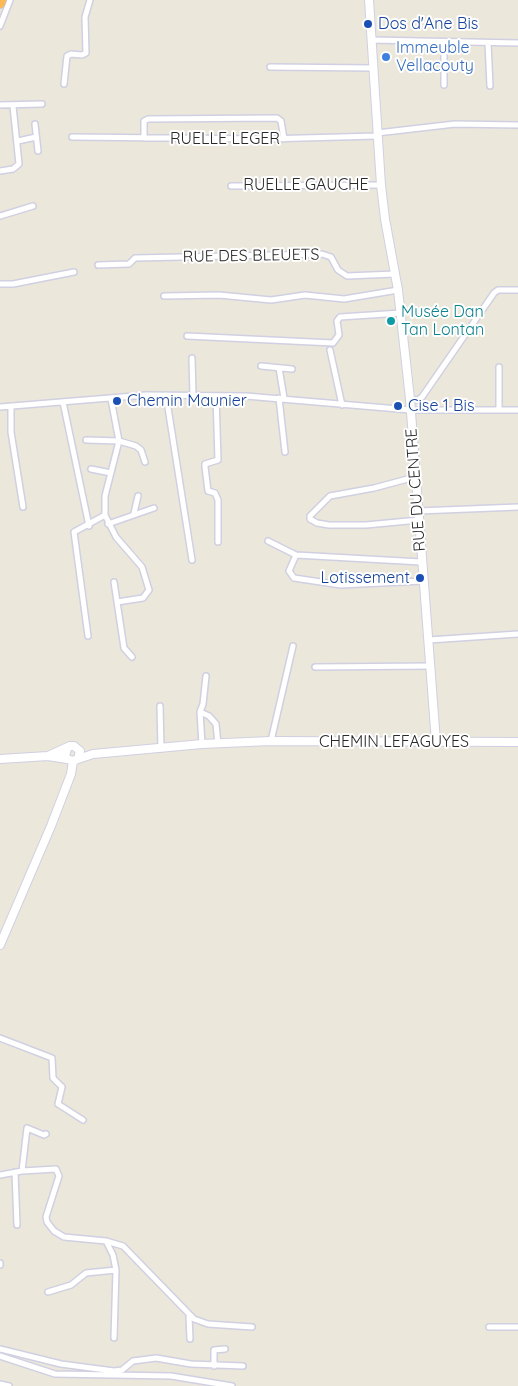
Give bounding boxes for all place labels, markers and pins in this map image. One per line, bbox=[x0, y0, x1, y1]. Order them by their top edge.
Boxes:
place label: Dos d'Ane Bis bbox=[378, 14, 478, 34]
marker: Dos d'Ane Bis bbox=[362, 18, 374, 30]
place label: Immeuble Vellacouty bbox=[396, 38, 474, 76]
marker: Immeuble Vellacouty bbox=[380, 51, 392, 63]
place label: Musée Dan Tan Lontan bbox=[401, 302, 484, 340]
marker: Musée Dan Tan Lontan bbox=[385, 315, 397, 327]
place label: Chemin Maunier bbox=[127, 391, 247, 411]
marker: Chemin Maunier bbox=[111, 395, 123, 407]
place label: Cise 1 Bis bbox=[408, 396, 474, 416]
marker: Cise 1 Bis bbox=[392, 400, 404, 412]
place label: Lotissement bbox=[321, 568, 410, 588]
marker: Lotissement bbox=[414, 572, 426, 584]

